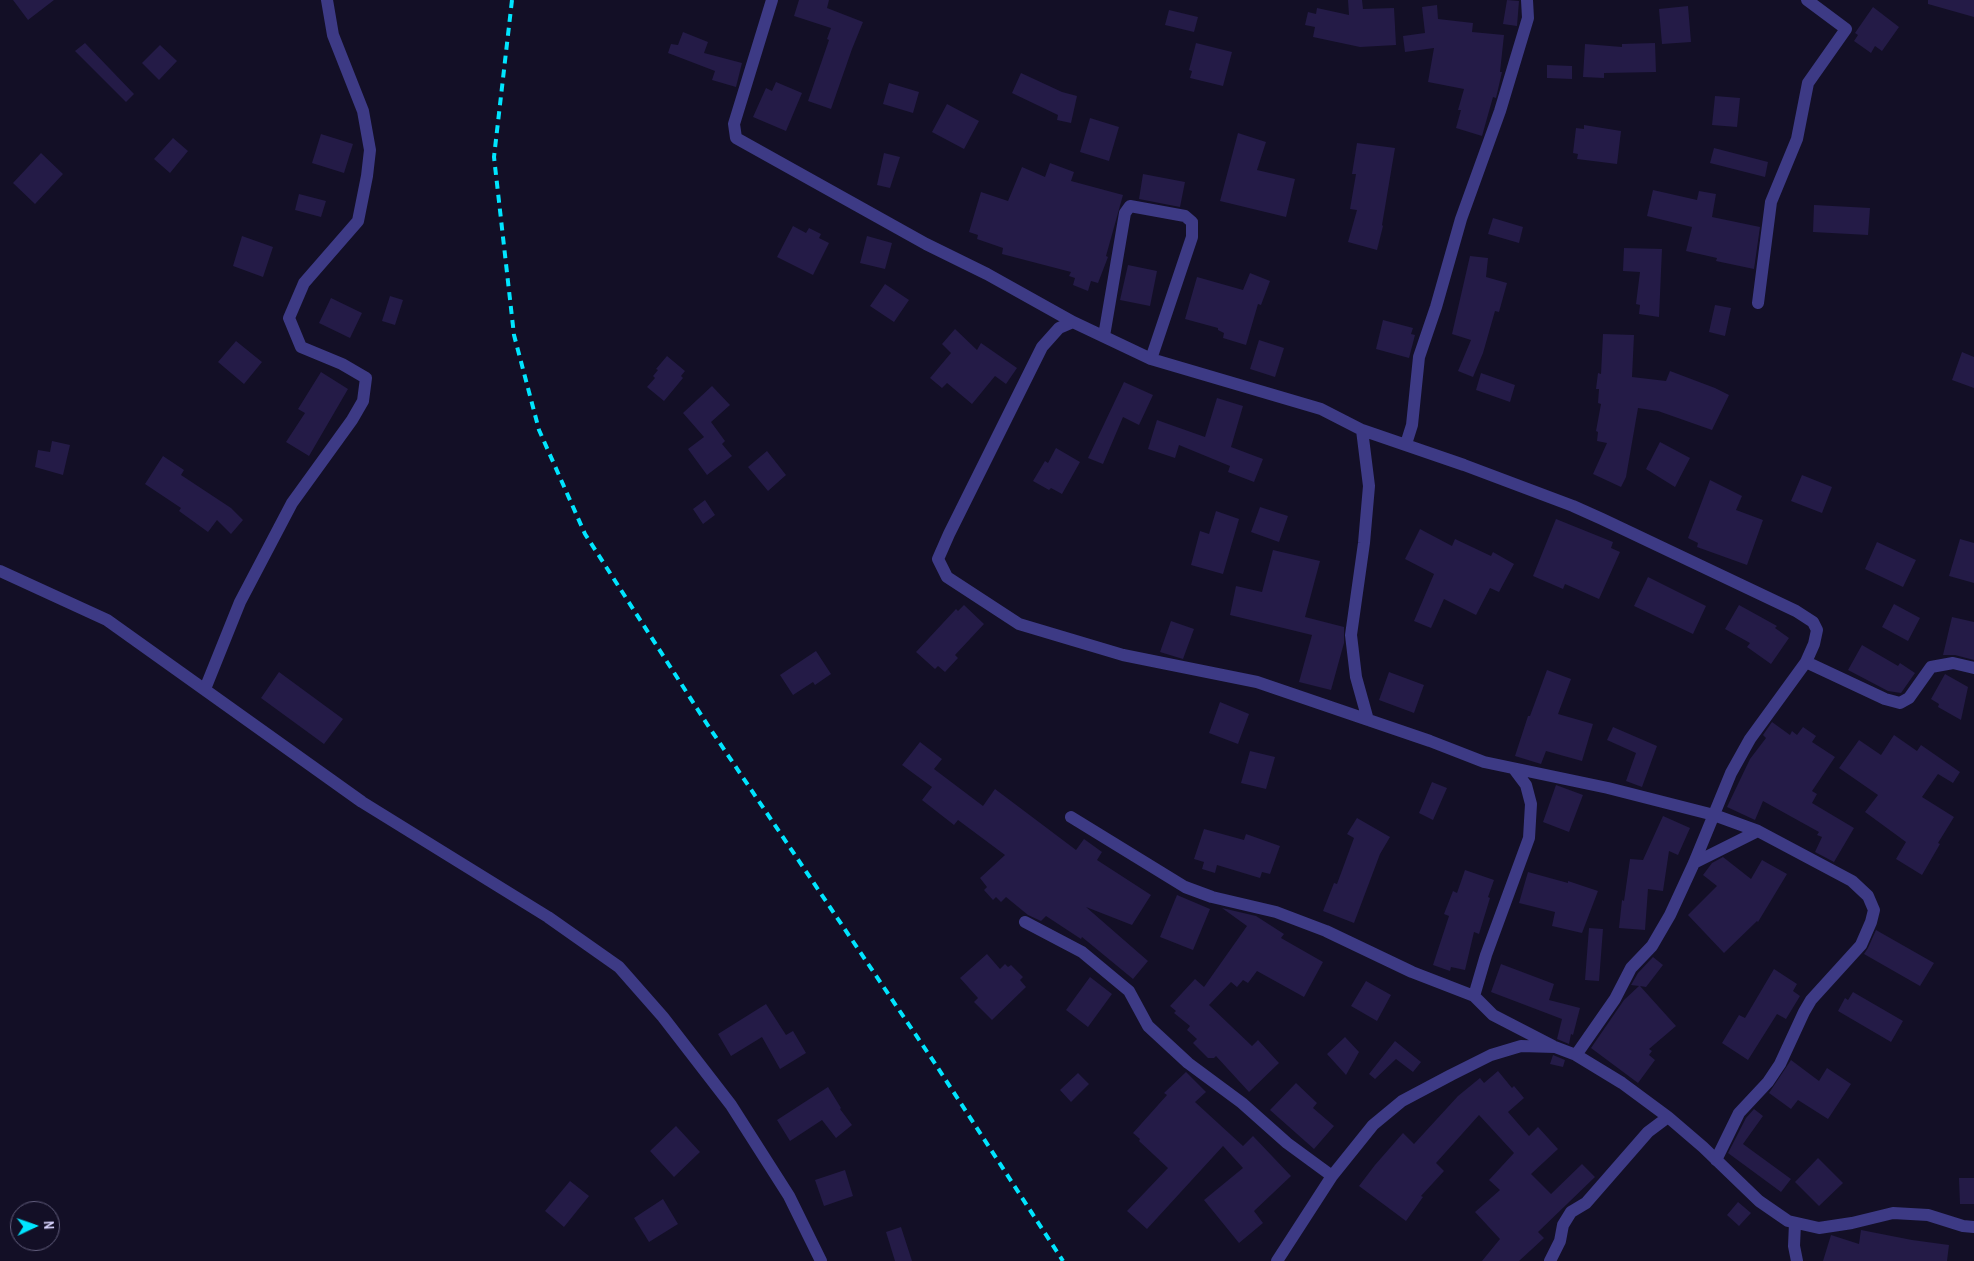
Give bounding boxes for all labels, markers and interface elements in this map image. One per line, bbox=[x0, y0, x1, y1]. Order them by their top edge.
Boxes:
north arrow bbox=[10, 1201, 60, 1251]
text: N bbox=[40, 1221, 58, 1230]

